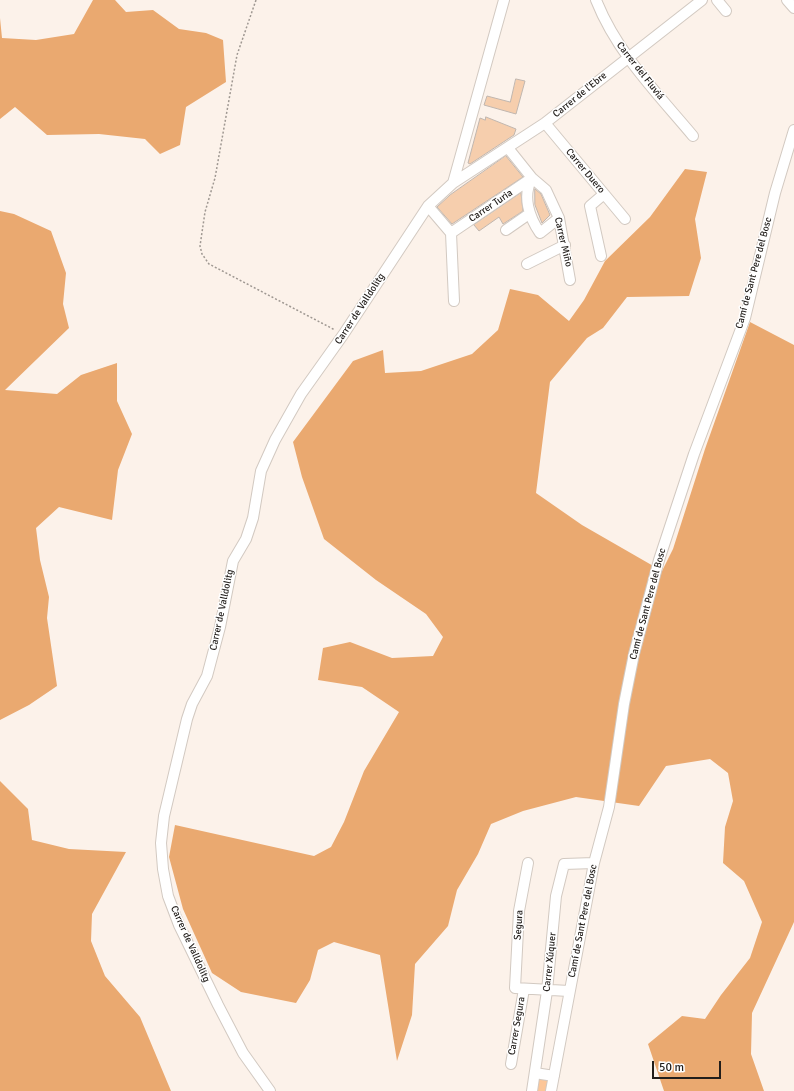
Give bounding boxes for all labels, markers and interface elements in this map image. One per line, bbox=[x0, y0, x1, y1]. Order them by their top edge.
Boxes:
street label: Carrer del Fluviá bbox=[614, 40, 666, 102]
street label: Carrer de l'Ebre bbox=[551, 70, 609, 120]
street label: Carrer Duero bbox=[563, 146, 607, 196]
street label: Carrer Turia bbox=[467, 187, 515, 225]
street label: Carrer Miño bbox=[551, 216, 575, 268]
street label: Camí de Sant Pere del Bosc bbox=[733, 216, 775, 330]
street label: Carrer de Valldolitg bbox=[333, 271, 387, 347]
street label: Camí de Sant Pere del Bosc bbox=[627, 547, 669, 661]
street label: Carrer de Valldolitg bbox=[208, 568, 236, 652]
street label: Camí de Sant Pere del Bosc bbox=[566, 863, 600, 979]
street label: Carrer de Valldolitg bbox=[168, 904, 212, 984]
street label: Segura bbox=[512, 910, 526, 940]
street label: Carrer Xúquer bbox=[541, 932, 559, 992]
street label: Carrer Segura bbox=[506, 996, 528, 1056]
scale bar bbox=[654, 1053, 723, 1079]
text: 50 m bbox=[659, 1060, 684, 1075]

